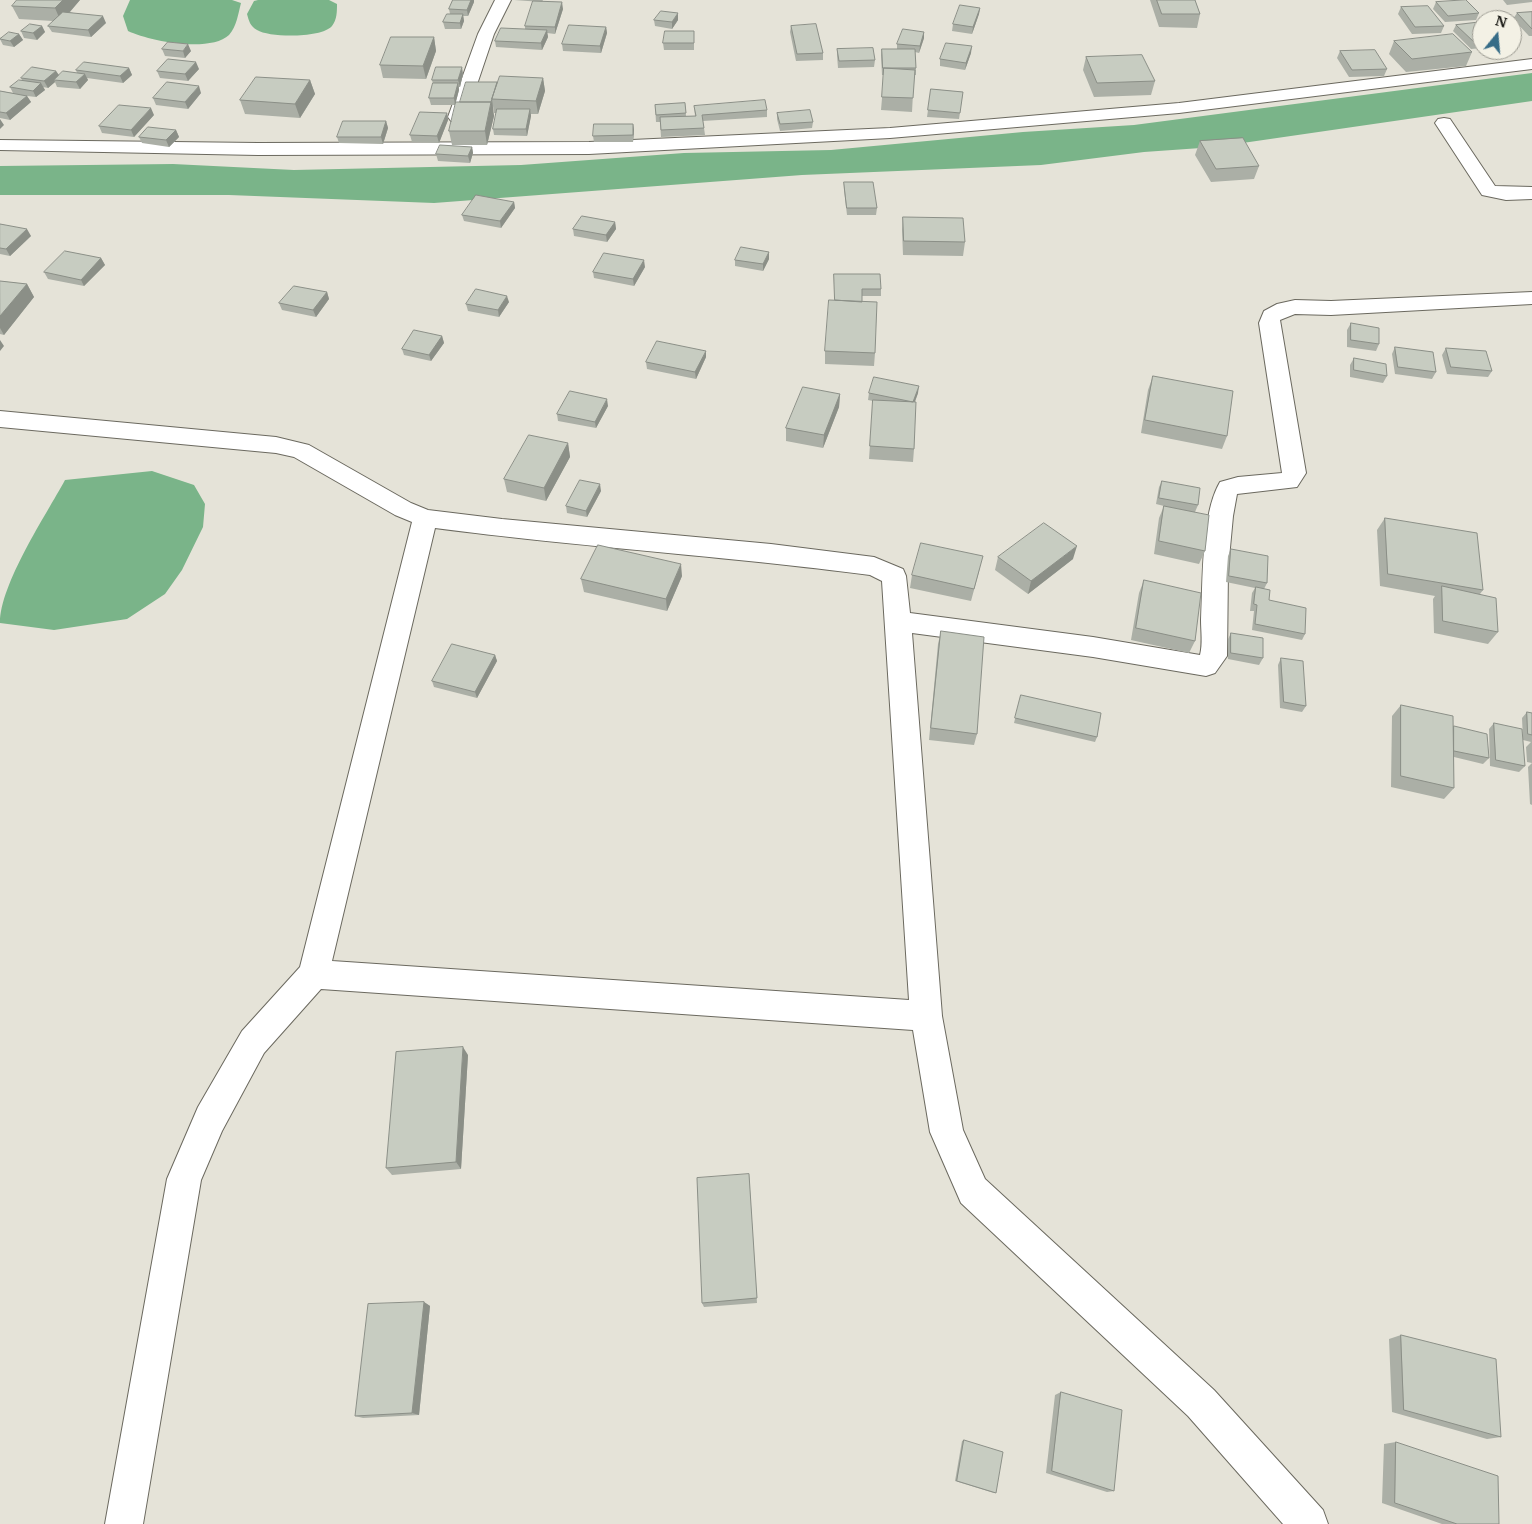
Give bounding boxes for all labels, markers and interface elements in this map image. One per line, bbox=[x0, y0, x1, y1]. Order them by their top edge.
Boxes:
north arrow bbox=[1472, 10, 1522, 60]
text: N bbox=[1493, 11, 1509, 32]

